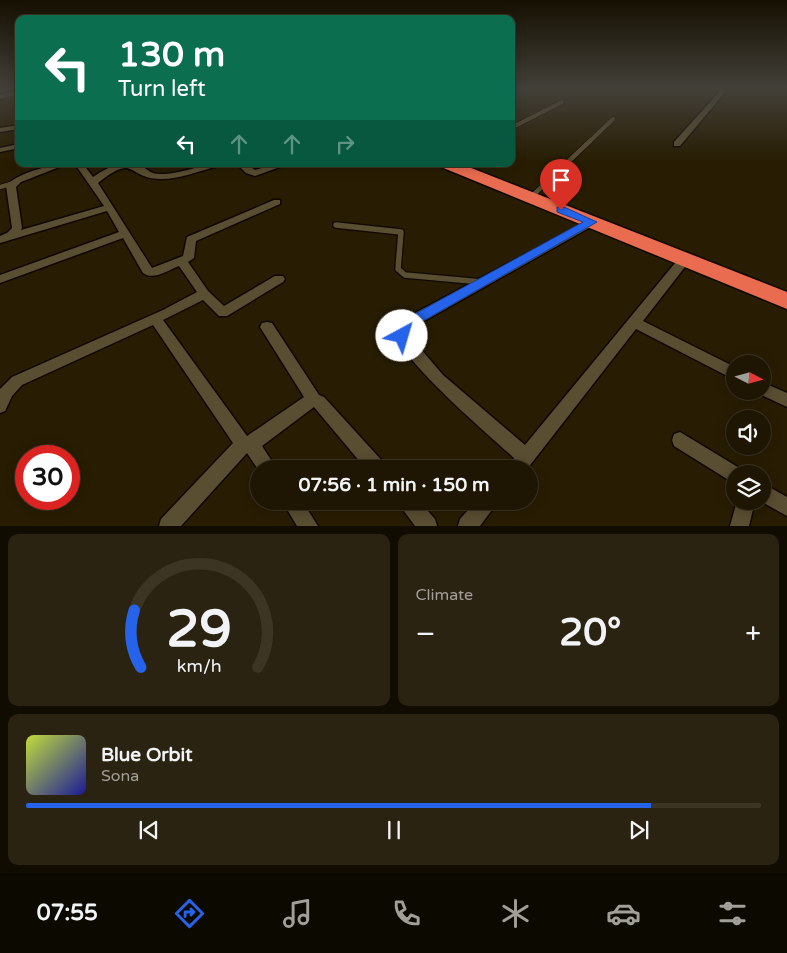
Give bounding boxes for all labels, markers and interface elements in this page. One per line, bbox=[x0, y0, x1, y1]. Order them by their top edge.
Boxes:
text: 130 m bbox=[118, 34, 225, 76]
icon: left bbox=[35, 35, 100, 100]
text: Turn left bbox=[118, 76, 206, 102]
icon: left bbox=[172, 130, 200, 158]
icon: ahead bbox=[225, 130, 253, 158]
icon: ahead bbox=[278, 130, 306, 158]
icon: right bbox=[331, 130, 359, 158]
pin bbox=[540, 159, 582, 210]
icon: arrive bbox=[547, 166, 575, 194]
position arrow bbox=[375, 309, 427, 361]
north arrow bbox=[726, 355, 771, 400]
map controls bbox=[726, 355, 771, 510]
button: sound bbox=[726, 410, 771, 455]
speed limit sign: 30 bbox=[15, 445, 80, 510]
button: layers bbox=[726, 465, 771, 510]
text: 07:56 · 1 min · 150 m bbox=[298, 474, 490, 496]
text: Climate bbox=[416, 585, 473, 605]
text: 29 bbox=[166, 598, 231, 661]
text: 20° bbox=[559, 610, 621, 656]
text: − bbox=[416, 617, 435, 651]
text: + bbox=[745, 617, 761, 651]
text: km/h bbox=[176, 656, 221, 677]
text: Blue Orbit bbox=[101, 744, 193, 766]
text: Sona bbox=[101, 766, 139, 786]
icon: previous bbox=[135, 816, 163, 844]
icon: pause bbox=[380, 816, 408, 844]
icon: next bbox=[625, 816, 653, 844]
icon: directions bbox=[172, 896, 207, 931]
icon: music bbox=[280, 896, 315, 931]
icon: phone bbox=[389, 896, 424, 931]
icon: climate bbox=[498, 896, 533, 931]
icon: car bbox=[606, 896, 641, 931]
icon: filters bbox=[715, 896, 750, 931]
text: 07:55 bbox=[37, 900, 98, 926]

